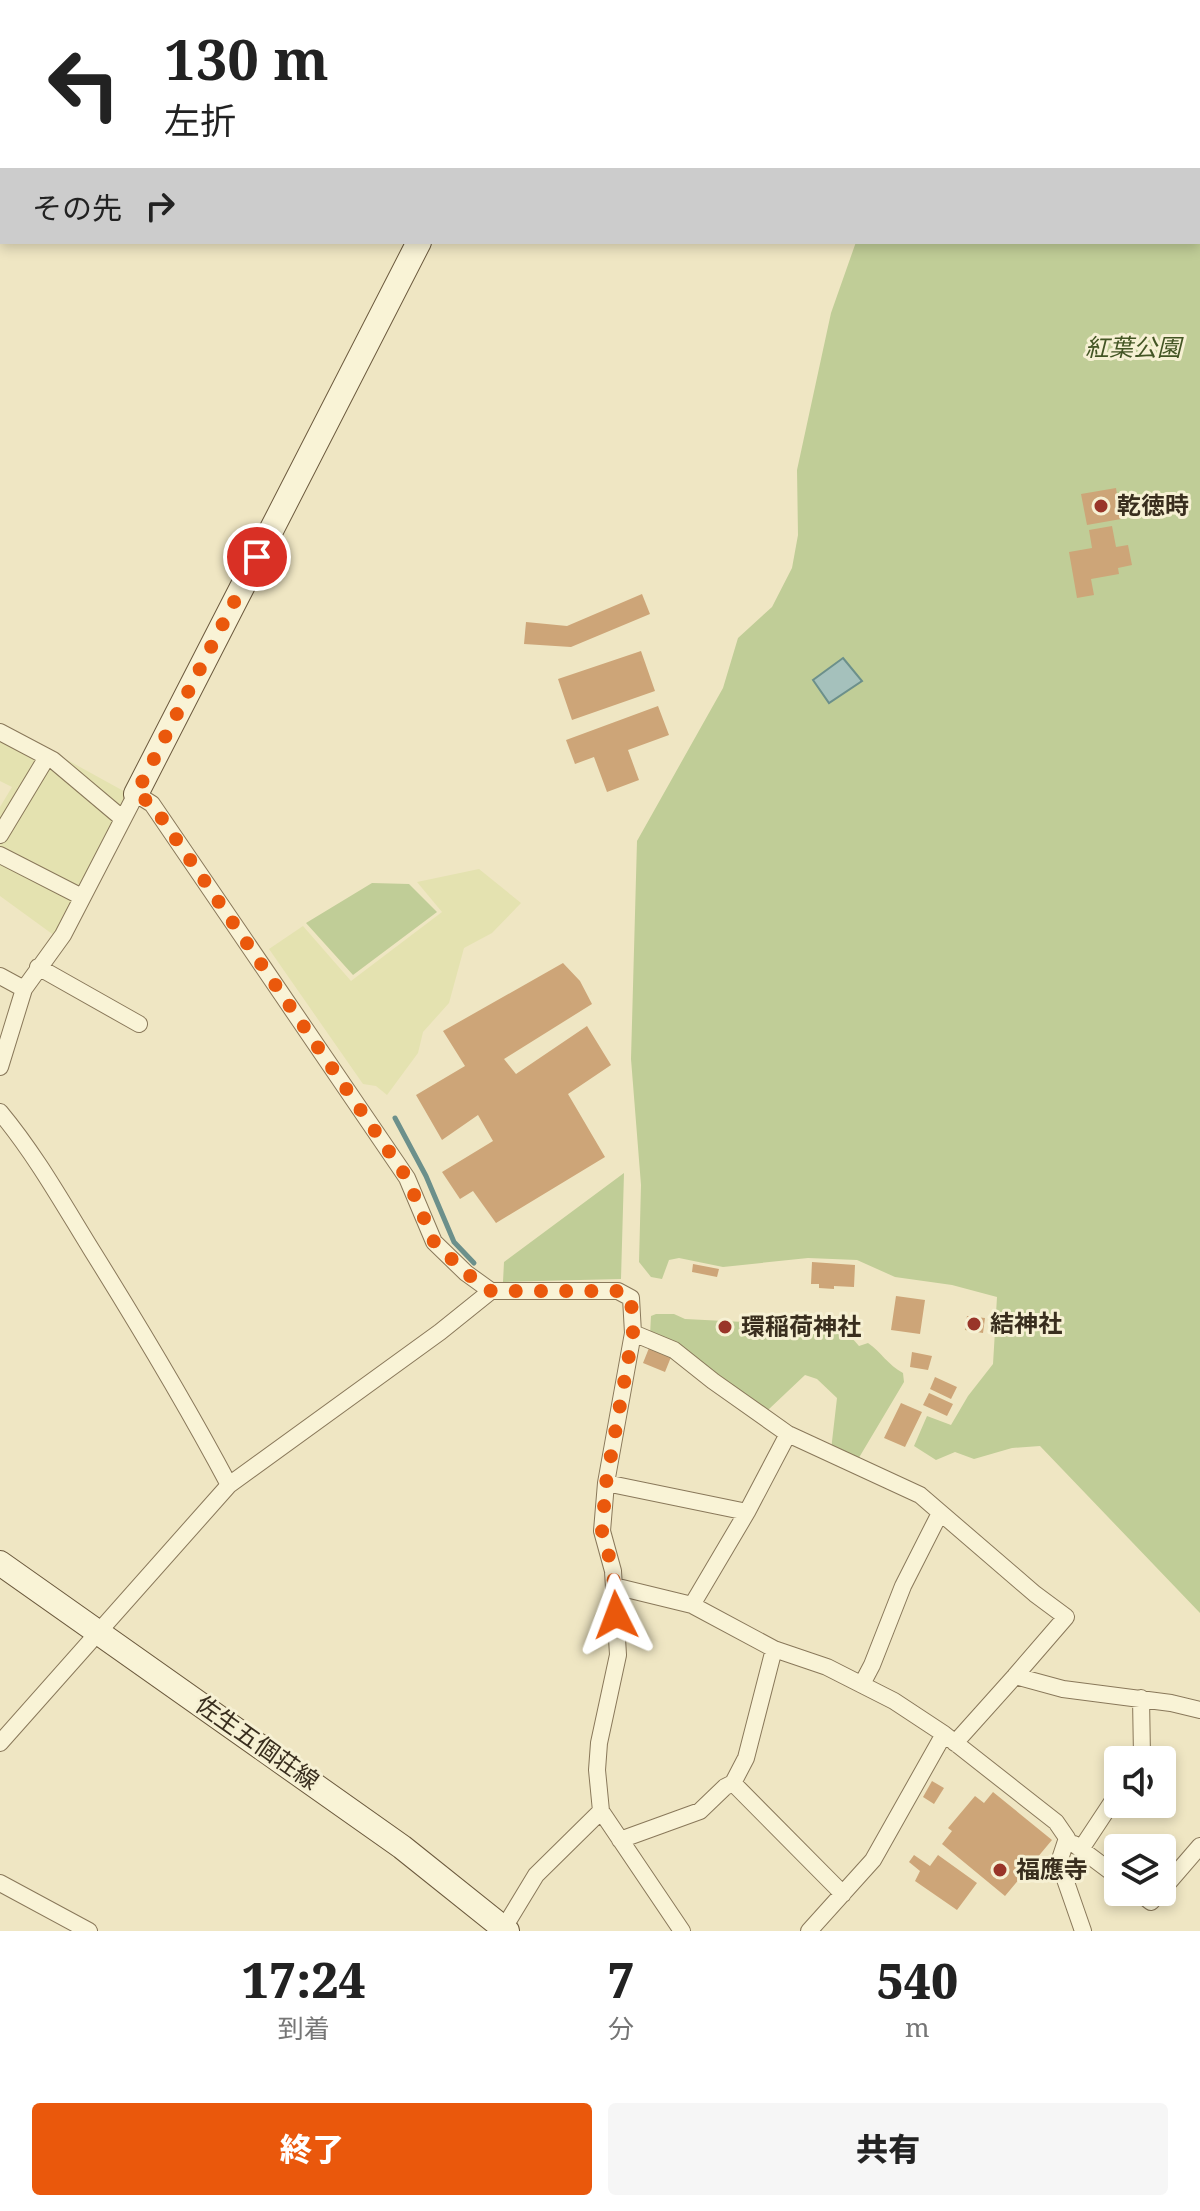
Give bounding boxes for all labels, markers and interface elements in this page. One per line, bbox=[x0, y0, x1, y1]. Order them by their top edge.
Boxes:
text: 130 m bbox=[164, 20, 329, 96]
icon: left bbox=[32, 32, 136, 136]
text: 左折 bbox=[164, 96, 236, 145]
icon: right bbox=[138, 184, 182, 228]
text: その先 bbox=[32, 187, 122, 228]
park label: 紅葉公園 bbox=[1085, 330, 1184, 363]
place label: 乾徳時 bbox=[1117, 488, 1189, 521]
marker: 乾徳時 bbox=[1092, 497, 1110, 515]
pin bbox=[223, 523, 291, 591]
icon: arrive bbox=[235, 535, 279, 579]
place label: 結神社 bbox=[990, 1306, 1062, 1339]
place label: 環稲荷神社 bbox=[741, 1309, 861, 1342]
marker: 結神社 bbox=[965, 1315, 983, 1333]
marker: 環稲荷神社 bbox=[716, 1318, 734, 1336]
position arrow bbox=[574, 1573, 658, 1657]
street label: 佐生五個荘線 bbox=[189, 1687, 326, 1797]
map controls bbox=[1104, 1746, 1176, 1906]
button: sound bbox=[1104, 1746, 1176, 1818]
button: layers bbox=[1104, 1834, 1176, 1906]
place label: 福應寺 bbox=[1016, 1852, 1088, 1885]
marker: 福應寺 bbox=[991, 1861, 1009, 1879]
text: 17:24 bbox=[242, 1947, 366, 2012]
text: 7 bbox=[607, 1947, 635, 2012]
text: 540 bbox=[877, 1948, 958, 2013]
text: m bbox=[905, 2009, 930, 2045]
text: 到着 bbox=[278, 2010, 330, 2046]
text: 分 bbox=[608, 2010, 634, 2046]
button: 終了 bbox=[32, 2103, 592, 2195]
button: 共有 bbox=[608, 2103, 1168, 2195]

